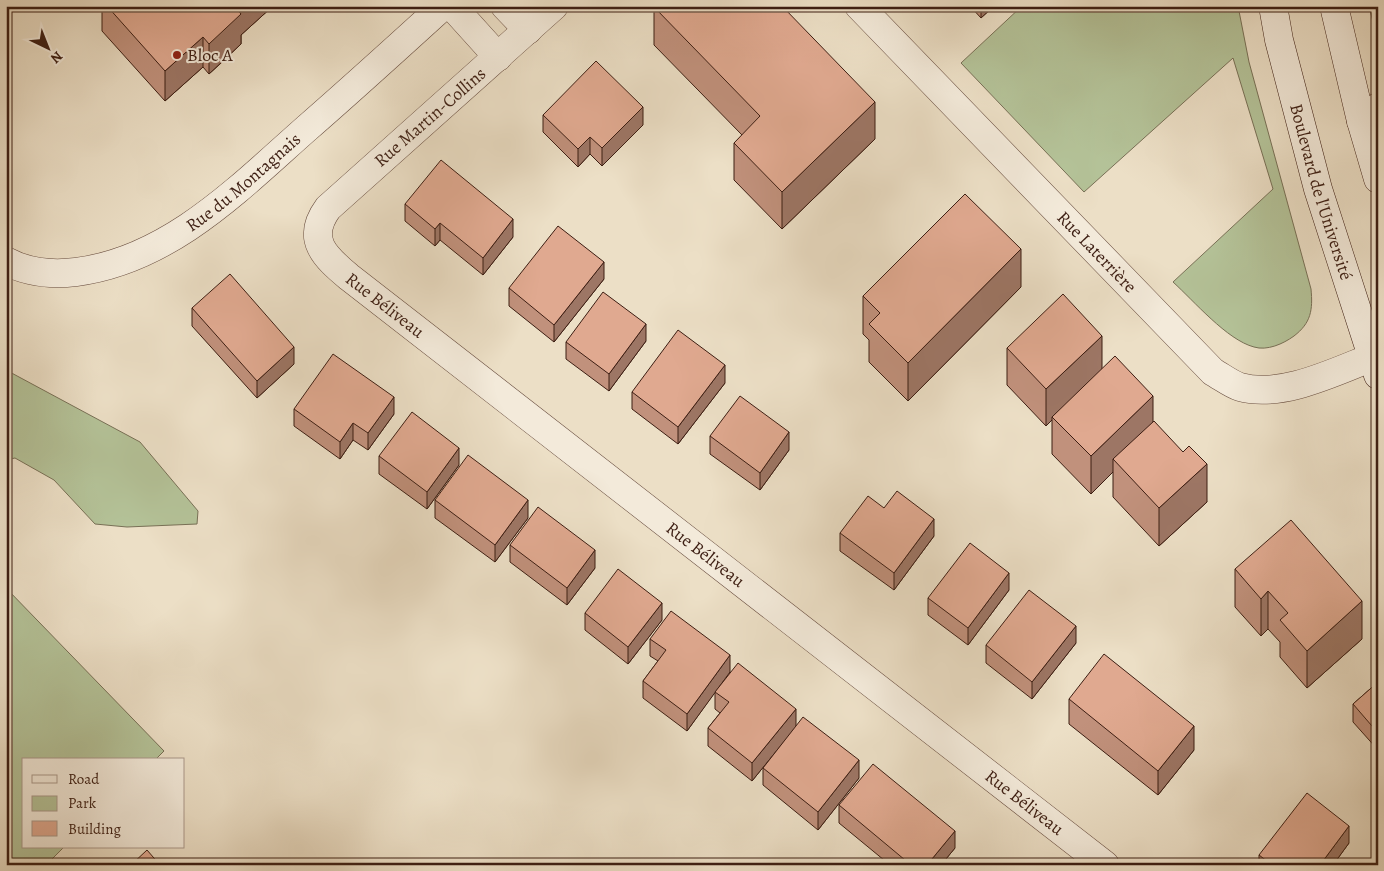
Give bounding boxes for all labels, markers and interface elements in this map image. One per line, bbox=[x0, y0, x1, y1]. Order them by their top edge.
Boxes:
north arrow bbox=[22, 22, 72, 72]
place label: Bloc A bbox=[187, 43, 233, 67]
text: N bbox=[46, 47, 67, 68]
marker: Bloc A bbox=[171, 49, 183, 61]
street label: Rue Martin-Collins bbox=[369, 62, 491, 172]
street label: Boulevard de l'Université bbox=[1284, 101, 1359, 283]
street label: Rue du Montagnais bbox=[181, 127, 306, 237]
street label: Rue Laterrière bbox=[1052, 206, 1142, 298]
street label: Rue Béliveau bbox=[341, 267, 430, 344]
street label: Rue Béliveau bbox=[661, 516, 750, 593]
legend bbox=[22, 758, 185, 848]
street label: Rue Béliveau bbox=[980, 764, 1069, 841]
text: Road bbox=[68, 769, 100, 789]
text: Park bbox=[68, 793, 97, 813]
text: Building bbox=[68, 819, 121, 839]

